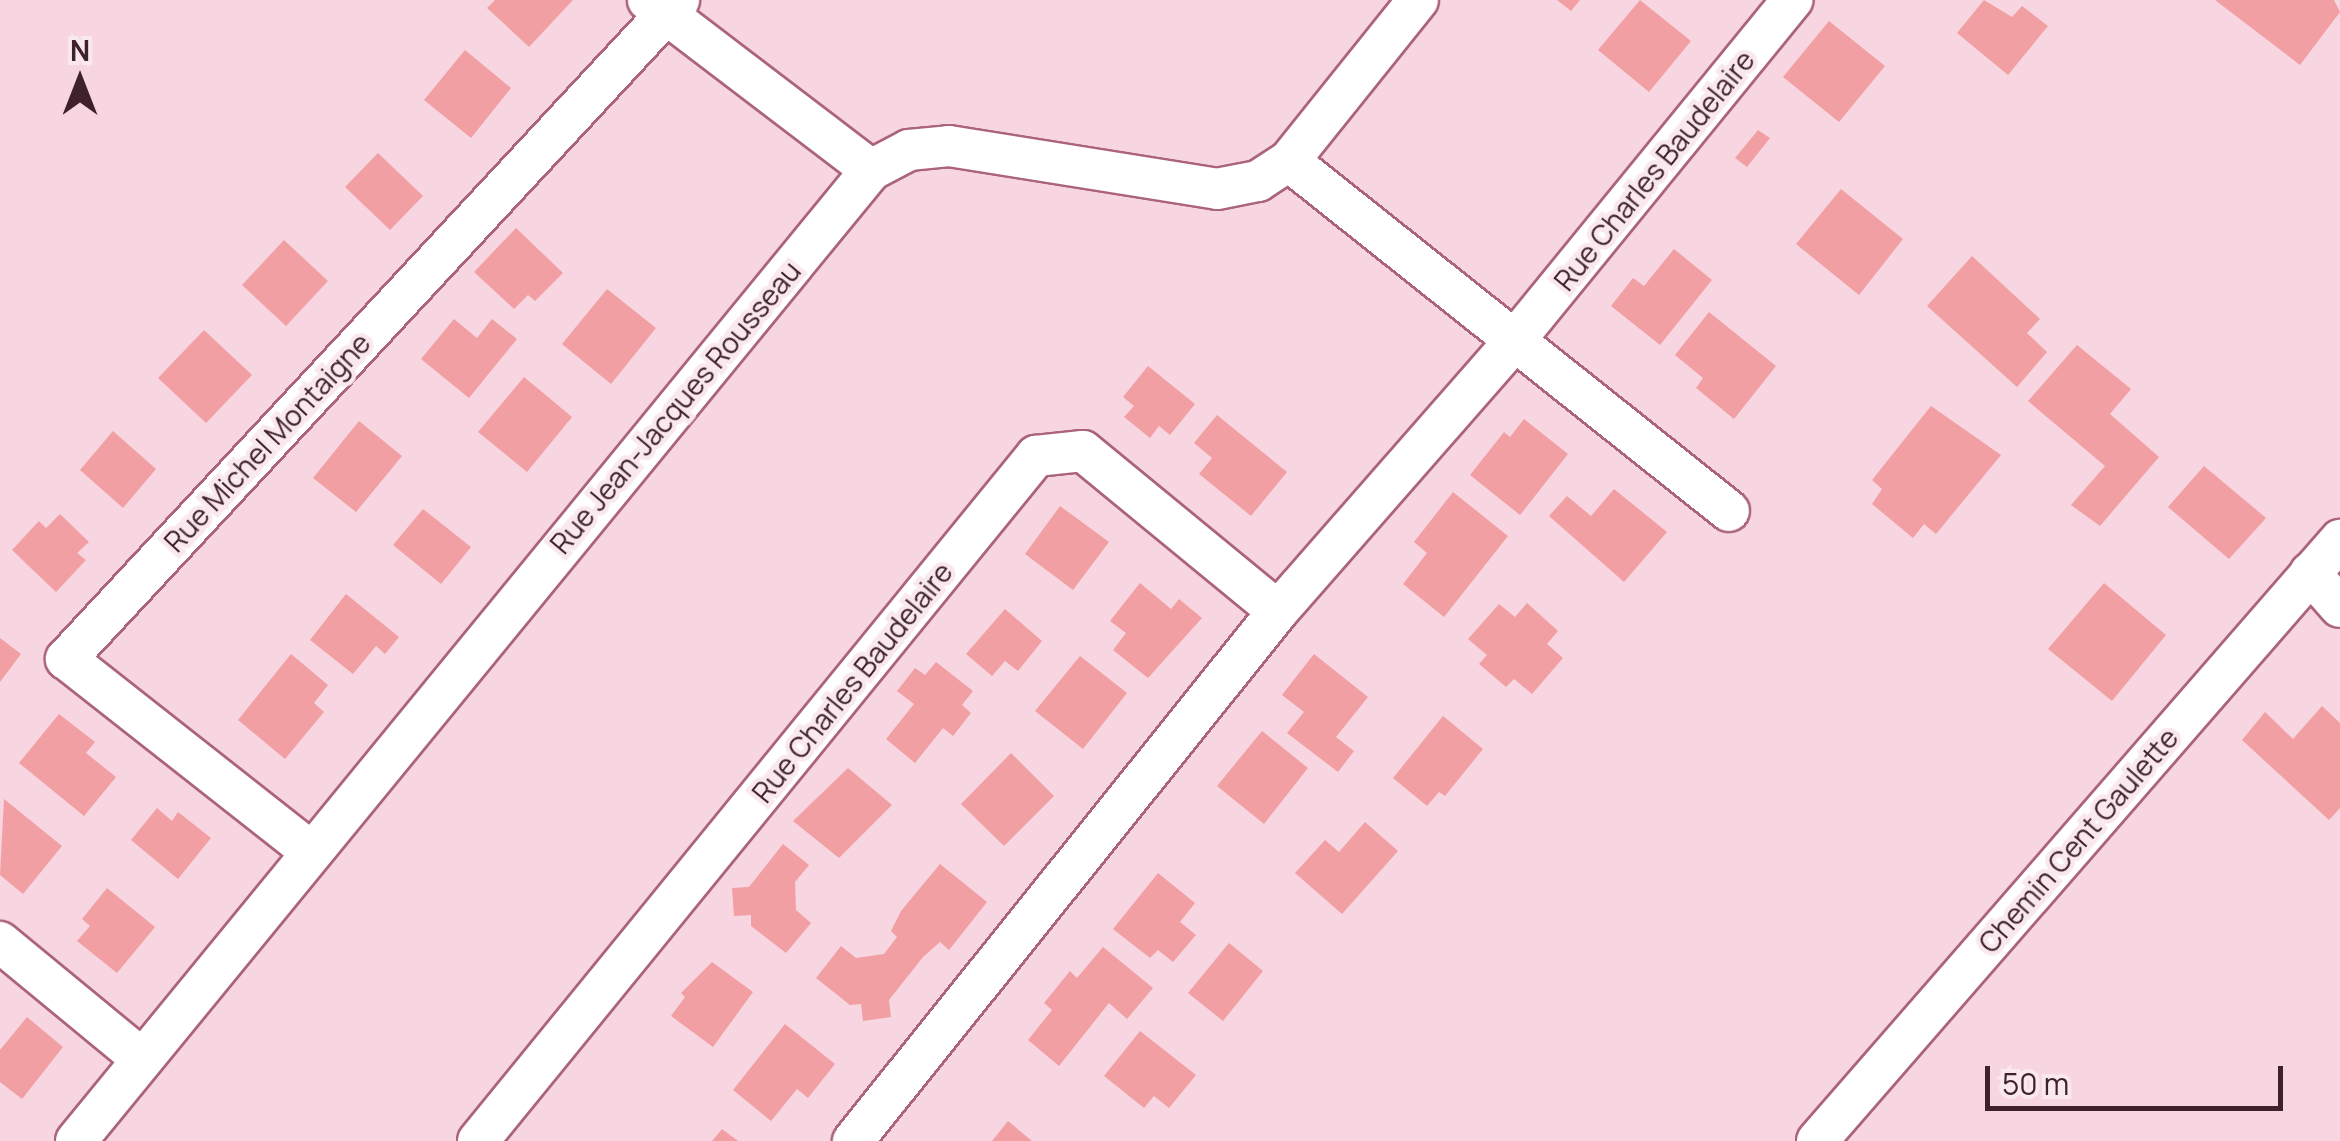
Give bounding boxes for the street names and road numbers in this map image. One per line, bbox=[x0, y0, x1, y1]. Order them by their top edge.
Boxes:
street label: Rue Charles Baudelaire bbox=[1547, 43, 1761, 297]
street label: Rue Jean-Jacques Rousseau bbox=[543, 254, 807, 560]
street label: Rue Michel Montaigne bbox=[157, 326, 377, 558]
street label: Rue Charles Baudelaire bbox=[745, 555, 959, 809]
street label: Chemin Cent Gaulette bbox=[1971, 721, 2185, 959]

